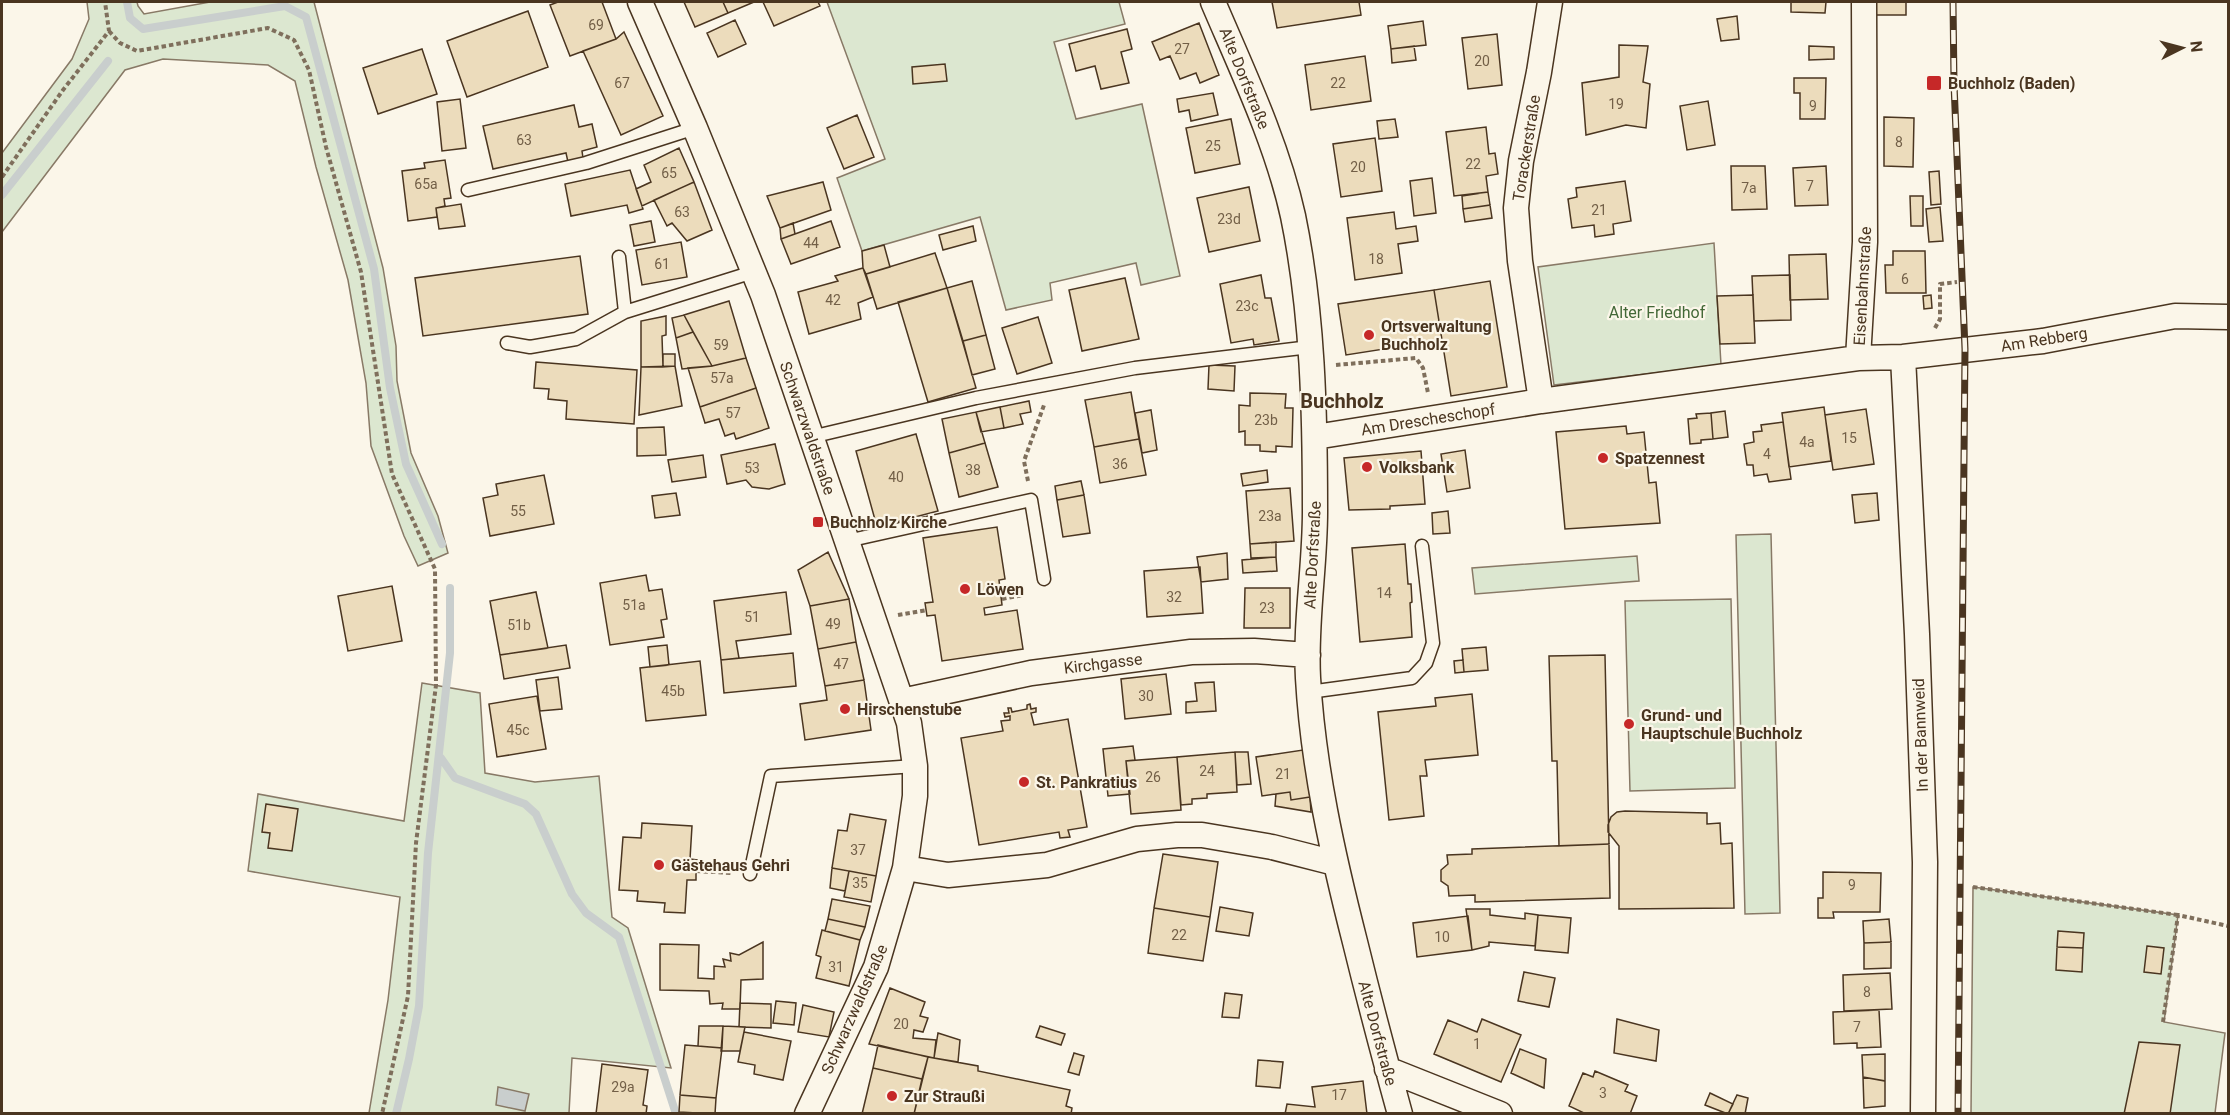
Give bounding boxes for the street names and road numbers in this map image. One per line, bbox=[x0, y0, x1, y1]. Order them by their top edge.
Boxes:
street label: Alte Dorfstraße bbox=[1215, 25, 1274, 132]
street label: Torackerstraße bbox=[1509, 94, 1544, 203]
street label: Eisenbahnstraße bbox=[1850, 226, 1875, 346]
street label: Am Rebberg bbox=[1999, 323, 2089, 356]
street label: Schwarzwaldstraße bbox=[776, 359, 839, 497]
street label: Am Drescheschopf bbox=[1360, 399, 1497, 439]
street label: Alte Dorfstraße bbox=[1300, 501, 1325, 609]
street label: Kirchgasse bbox=[1063, 649, 1143, 678]
street label: In der Bannweid bbox=[1909, 678, 1932, 792]
street label: Schwarzwaldstraße bbox=[817, 942, 892, 1077]
street label: Alte Dorfstraße bbox=[1354, 978, 1401, 1088]

